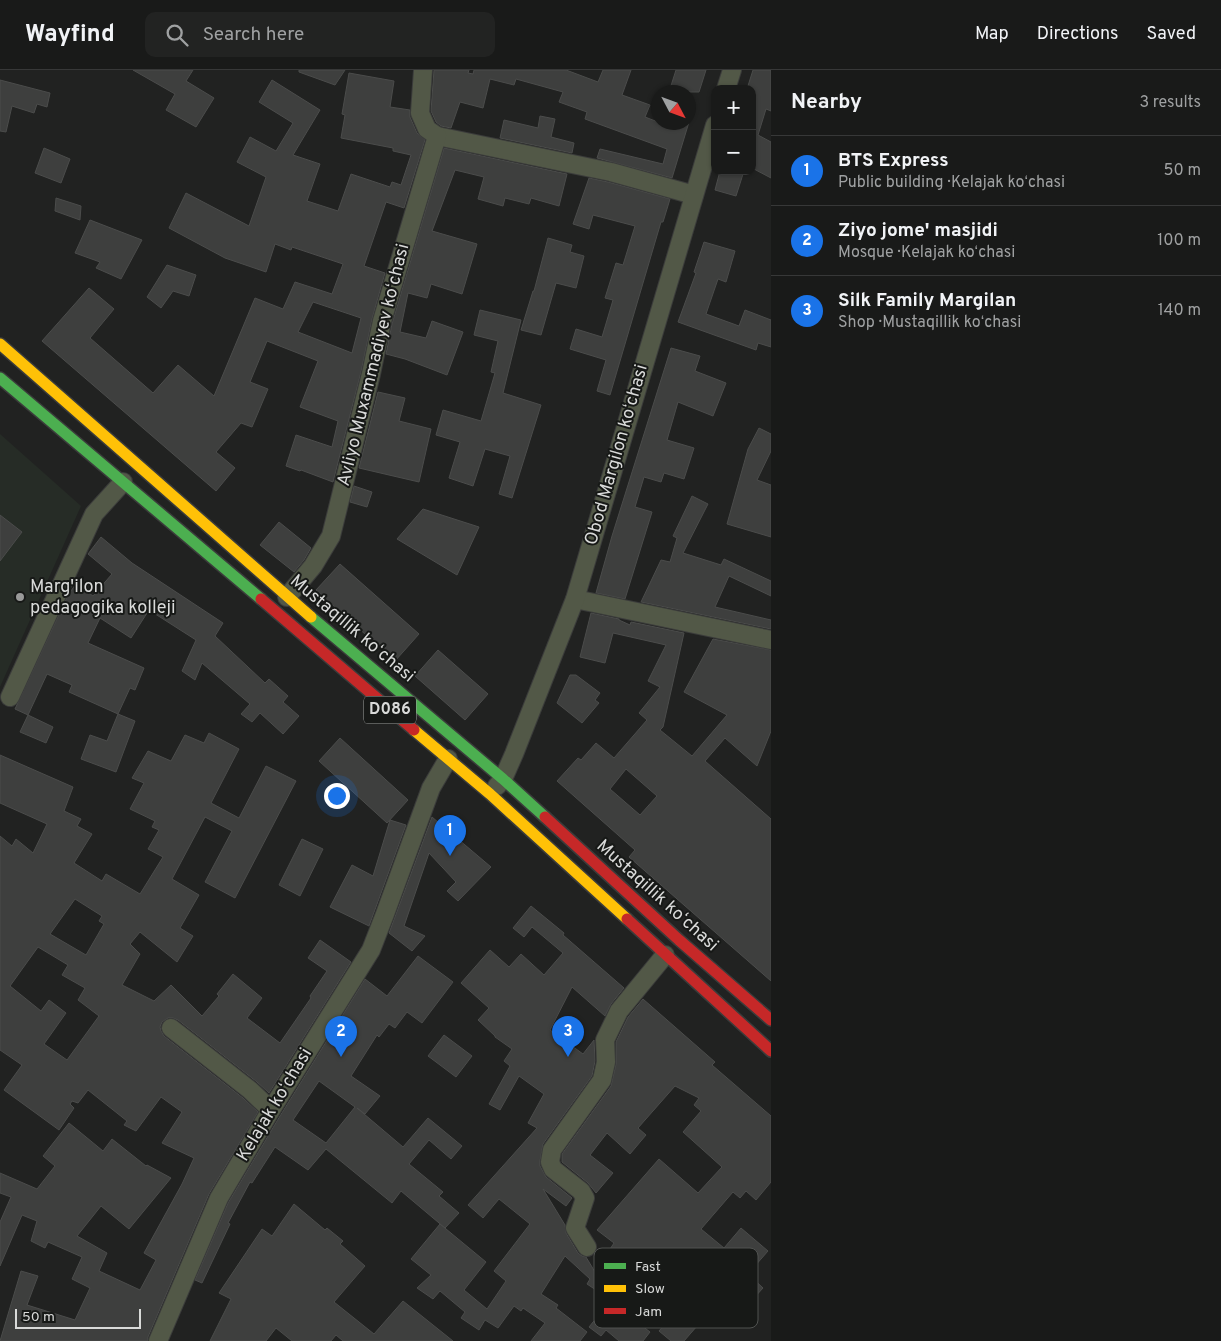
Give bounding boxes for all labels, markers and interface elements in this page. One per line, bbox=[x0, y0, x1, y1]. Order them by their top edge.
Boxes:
search box bbox=[145, 12, 495, 57]
text: Wayfind bbox=[25, 20, 115, 50]
icon: search bbox=[163, 21, 191, 49]
text: Search here bbox=[203, 23, 304, 47]
text: Map bbox=[975, 23, 1009, 46]
text: Directions bbox=[1037, 23, 1119, 46]
text: Saved bbox=[1147, 23, 1196, 46]
north arrow bbox=[651, 85, 696, 130]
map controls bbox=[711, 85, 756, 175]
button: + bbox=[711, 85, 756, 130]
text: Nearby bbox=[791, 89, 862, 116]
text: 3 results bbox=[1139, 93, 1201, 113]
button: − bbox=[711, 130, 756, 175]
text: BTS Express bbox=[838, 149, 949, 173]
text: 1 bbox=[804, 161, 810, 181]
text: 50 m bbox=[1164, 161, 1201, 181]
text: Public building · Kelajak koʻchasi bbox=[838, 173, 1065, 193]
text: Ziyo jome' masjidi bbox=[838, 219, 998, 243]
text: 2 bbox=[802, 231, 812, 251]
text: 100 m bbox=[1157, 231, 1201, 251]
street label: Avliyo Muxammadiyev koʻchasi bbox=[333, 241, 415, 489]
text: Mosque · Kelajak koʻchasi bbox=[838, 243, 1015, 263]
text: Silk Family Margilan bbox=[838, 289, 1016, 313]
text: 3 bbox=[802, 301, 812, 321]
text: 140 m bbox=[1158, 301, 1201, 321]
text: Shop · Mustaqillik koʻchasi bbox=[838, 313, 1021, 333]
street label: Obod Margilon koʻchasi bbox=[580, 362, 654, 548]
street label: Mustaqillik koʻchasi bbox=[285, 570, 419, 688]
place label: Marg'ilon pedagogika kolleji bbox=[30, 576, 176, 620]
marker: Marg'ilon pedagogika kolleji bbox=[14, 591, 26, 603]
road number: D086 bbox=[364, 696, 416, 724]
your location bbox=[324, 783, 350, 809]
pin: 1 bbox=[434, 815, 466, 856]
street label: Mustaqillik koʻchasi bbox=[591, 835, 723, 957]
pin: 2 bbox=[325, 1016, 357, 1057]
pin: 3 bbox=[552, 1016, 584, 1057]
street label: Kelajak koʻchasi bbox=[232, 1044, 318, 1166]
legend bbox=[594, 1248, 758, 1328]
text: Fast bbox=[635, 1259, 661, 1276]
text: Slow bbox=[635, 1281, 665, 1298]
text: Jam bbox=[635, 1304, 662, 1321]
scale bar bbox=[15, 1306, 141, 1329]
text: 50 m bbox=[22, 1309, 55, 1326]

